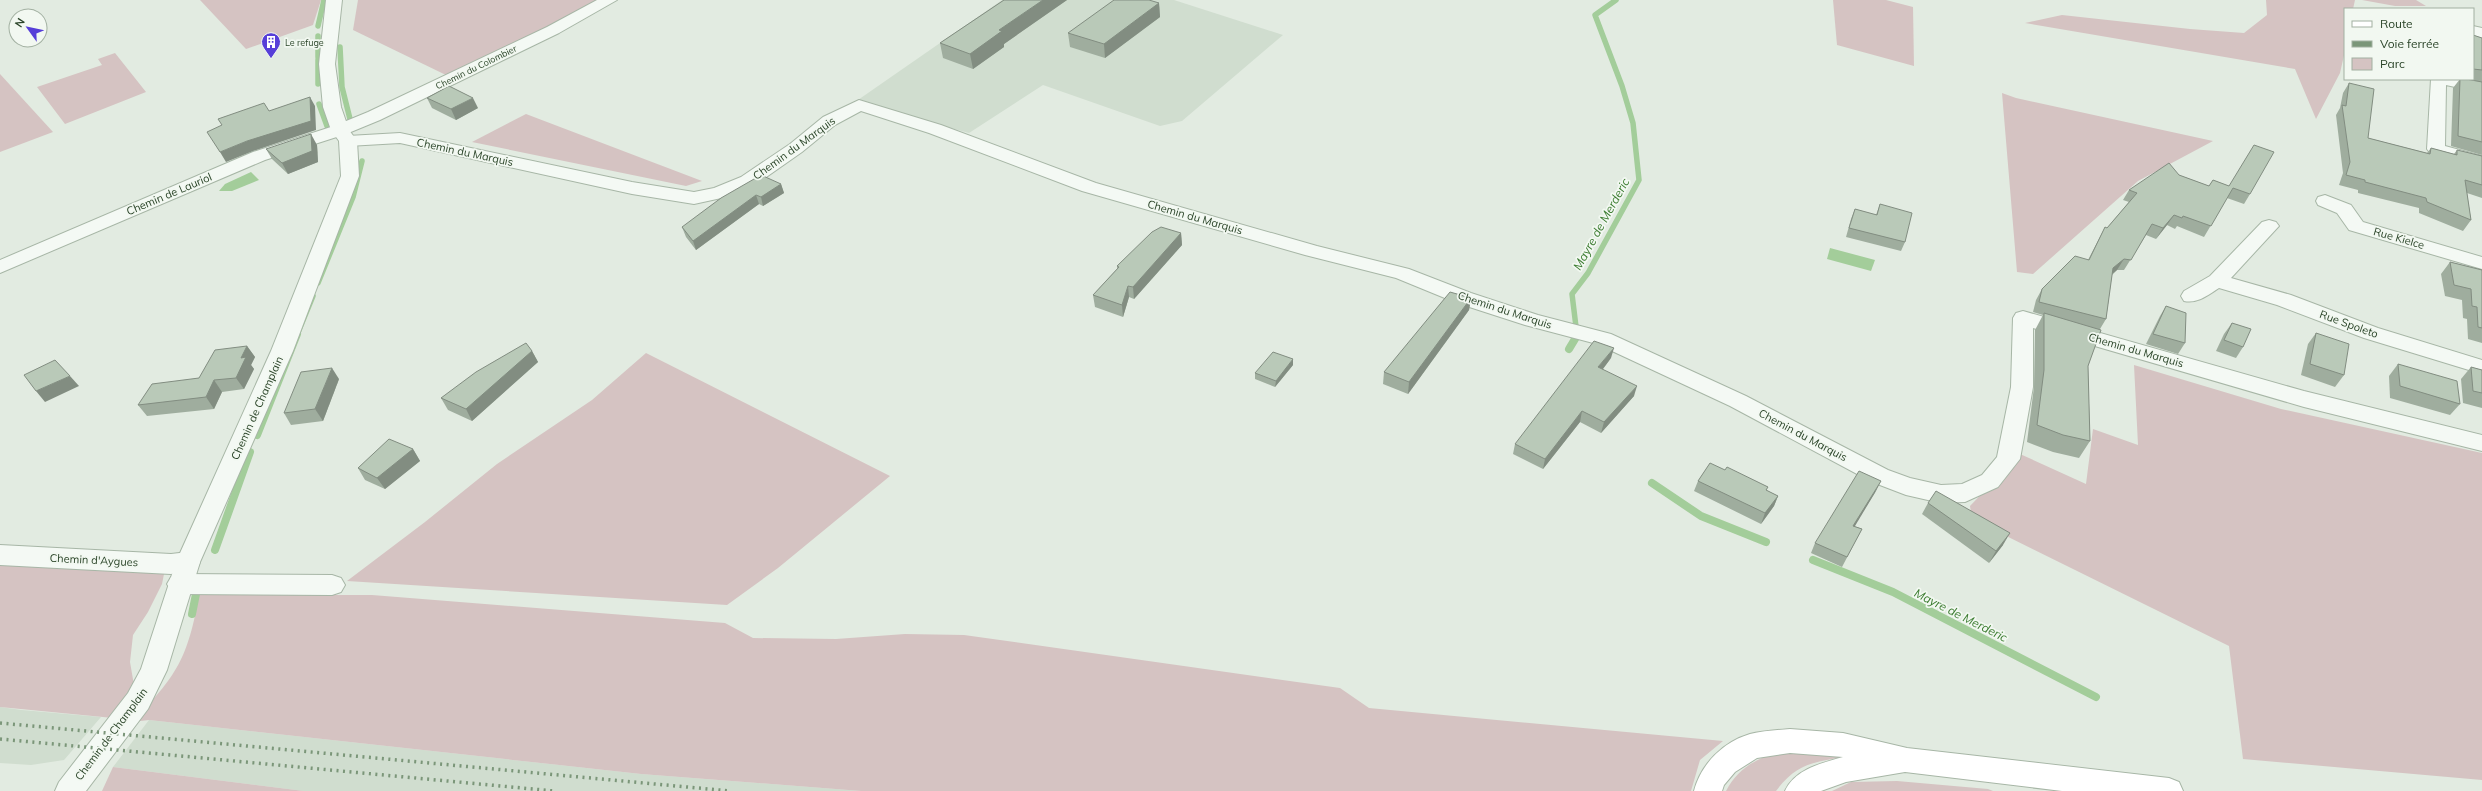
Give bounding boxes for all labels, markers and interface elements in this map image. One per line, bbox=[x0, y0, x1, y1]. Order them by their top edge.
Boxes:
north arrow bbox=[8, 8, 48, 48]
legend bbox=[2344, 8, 2474, 80]
text: N bbox=[11, 15, 28, 30]
text: Route bbox=[2380, 16, 2413, 31]
building icon: Le refuge bbox=[260, 31, 282, 59]
text: Voie ferrée bbox=[2380, 36, 2439, 51]
place label: Le refuge bbox=[285, 37, 324, 48]
street label: Chemin du Colombier bbox=[434, 42, 519, 91]
text: Parc bbox=[2380, 56, 2405, 71]
street label: Chemin du Marquis bbox=[750, 113, 838, 183]
street label: Chemin du Marquis bbox=[415, 135, 515, 169]
street label: Chemin de Lauriol bbox=[124, 170, 214, 218]
water label: Mayre de Merderic bbox=[1570, 175, 1632, 273]
street label: Chemin du Marquis bbox=[1146, 197, 1244, 237]
street label: Rue Kielce bbox=[2372, 224, 2426, 252]
street label: Chemin du Marquis bbox=[1456, 288, 1554, 332]
street label: Rue Spoleto bbox=[2318, 307, 2380, 341]
street label: Chemin du Marquis bbox=[2087, 330, 2185, 370]
street label: Chemin de Champlain bbox=[228, 354, 286, 462]
street label: Chemin du Marquis bbox=[1756, 406, 1850, 464]
street label: Chemin d'Aygues bbox=[49, 551, 139, 569]
water label: Mayre de Merderic bbox=[1912, 585, 2010, 645]
street label: Chemin de Champlain bbox=[72, 685, 150, 783]

